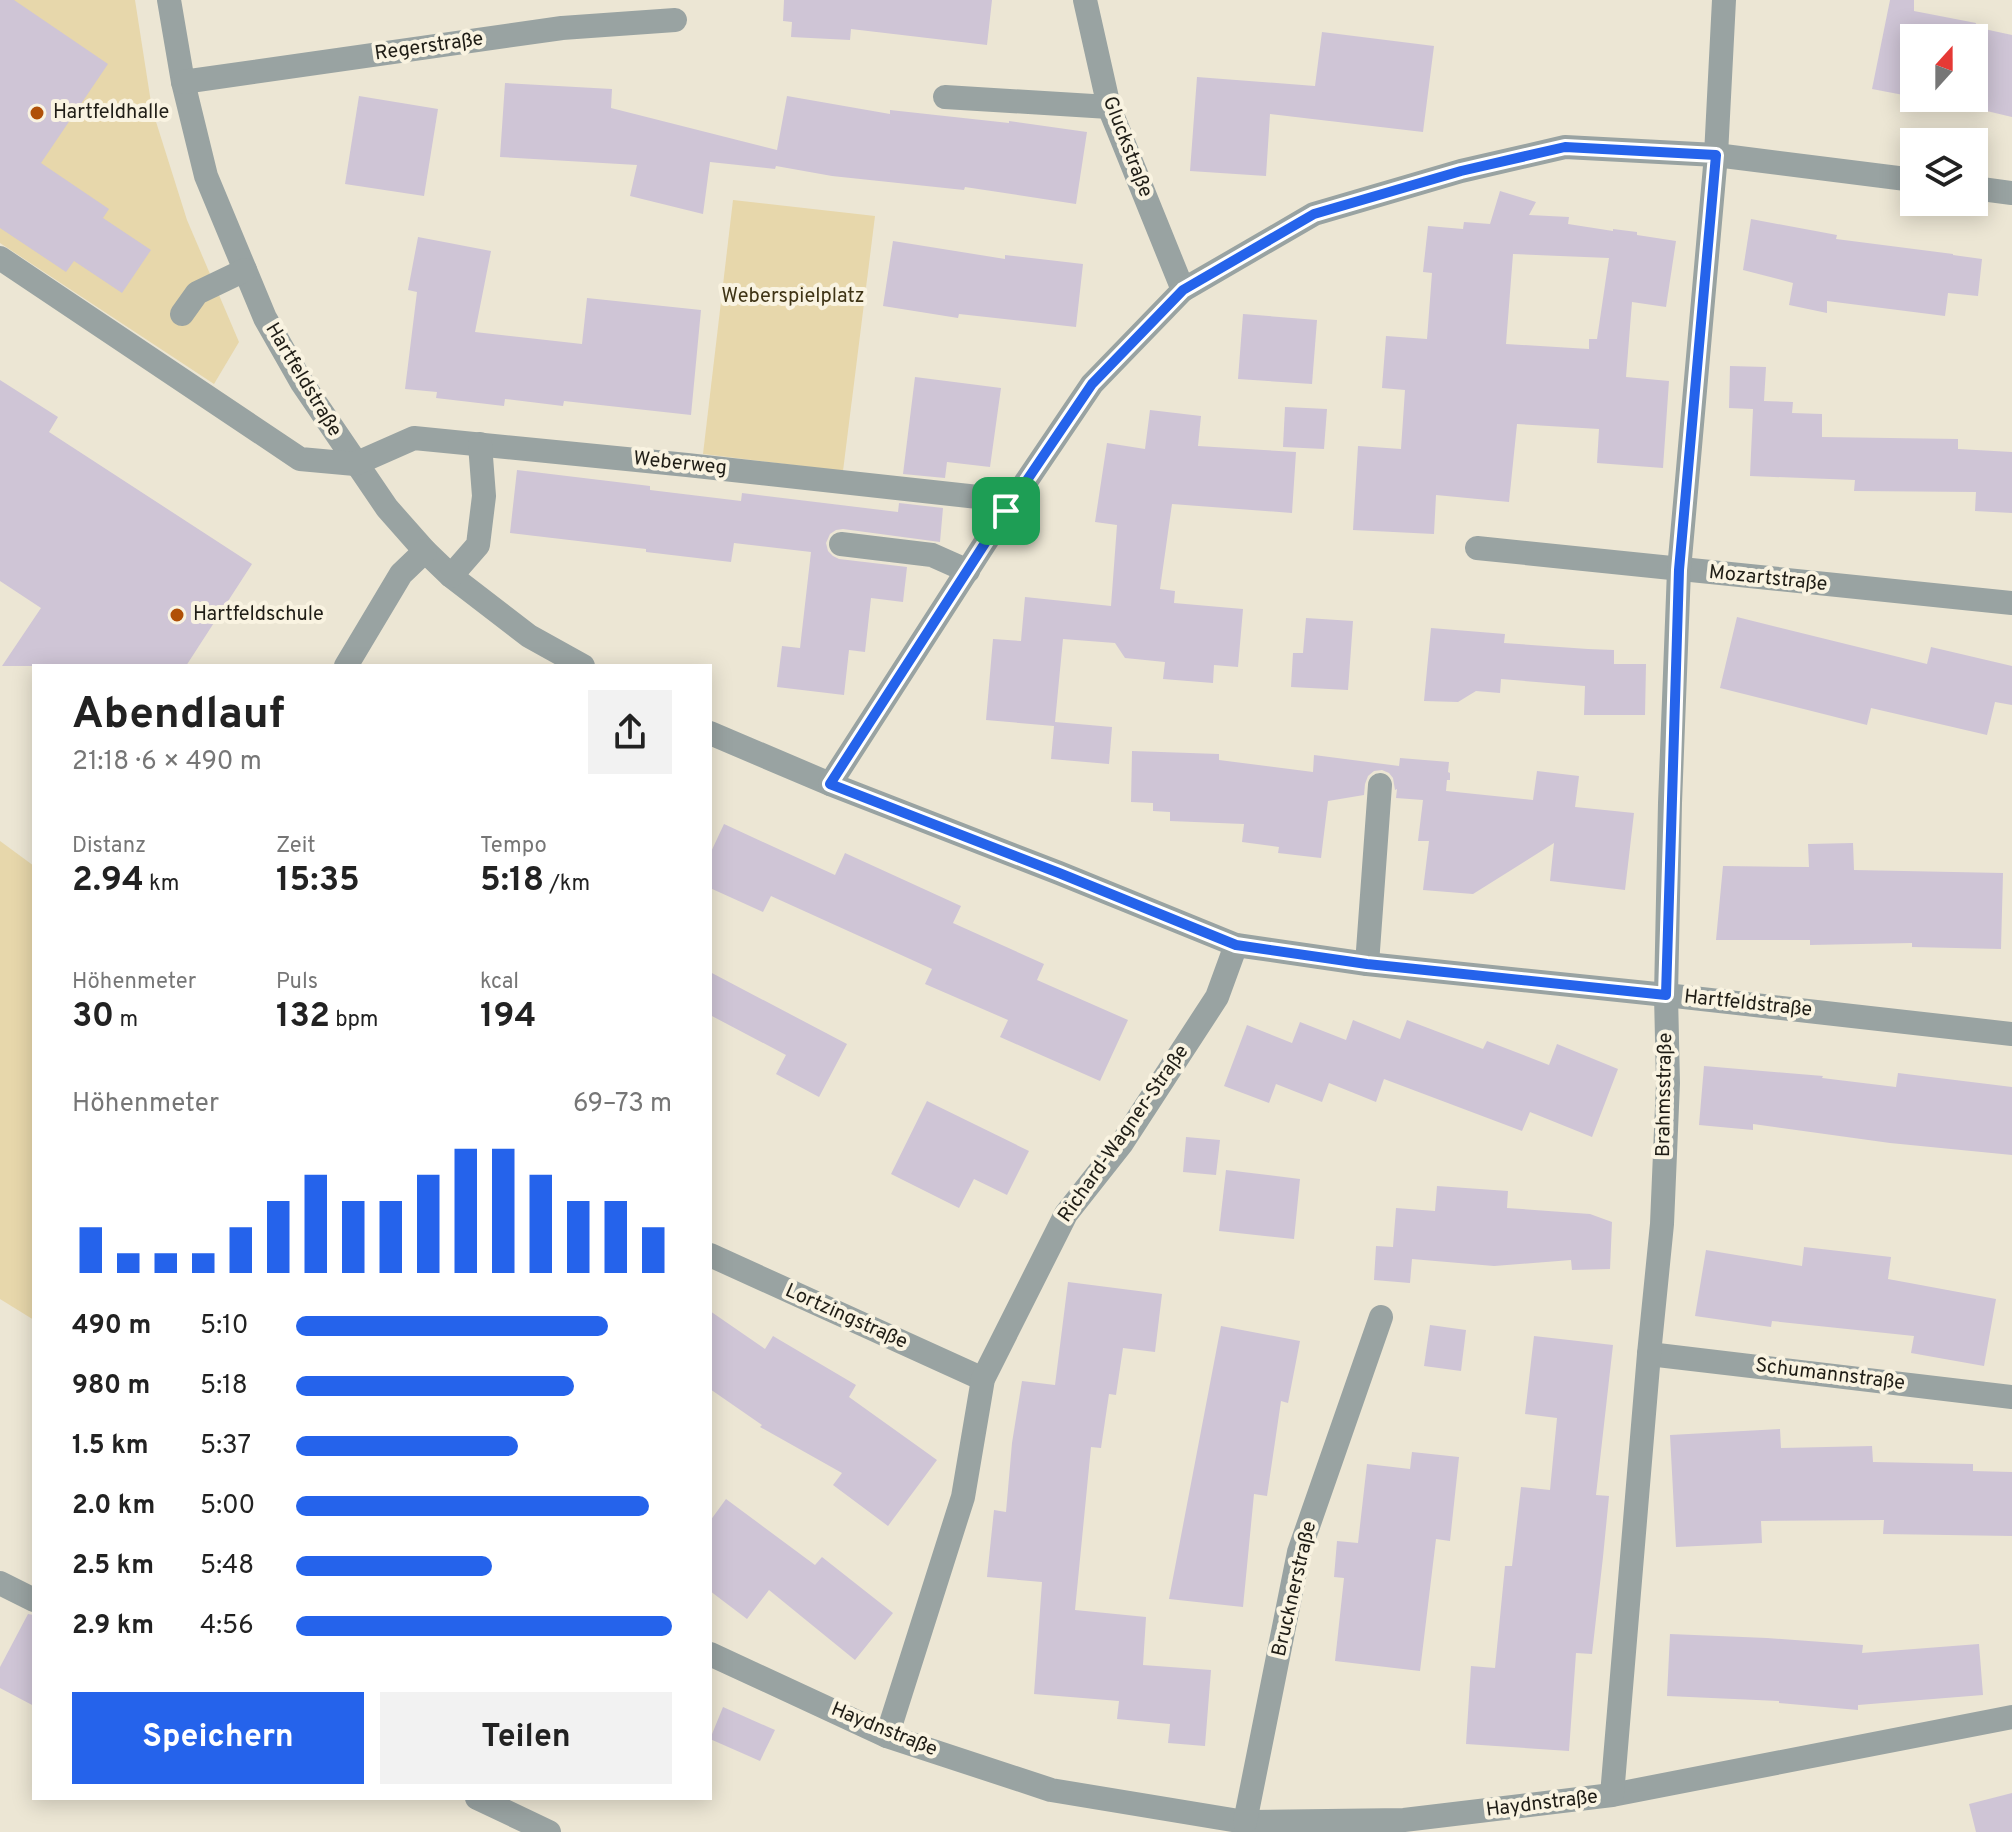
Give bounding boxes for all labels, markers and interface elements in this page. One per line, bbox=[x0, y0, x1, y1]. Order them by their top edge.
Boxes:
north arrow bbox=[1900, 24, 1988, 112]
map controls bbox=[1900, 24, 1988, 216]
street label: Regerstraße bbox=[373, 27, 485, 67]
street label: Gluckstraße bbox=[1096, 93, 1158, 201]
place label: Hartfeldhalle bbox=[53, 100, 169, 126]
marker: Hartfeldhalle bbox=[28, 104, 46, 122]
button: layers bbox=[1900, 128, 1988, 216]
park label: Weberspielplatz bbox=[721, 284, 865, 310]
street label: Hartfeldstraße bbox=[259, 318, 347, 442]
street label: Weberweg bbox=[632, 446, 728, 482]
pin bbox=[972, 477, 1040, 545]
icon: arrive bbox=[984, 489, 1028, 533]
street label: Mozartstraße bbox=[1707, 560, 1829, 598]
place label: Hartfeldschule bbox=[193, 602, 324, 628]
marker: Hartfeldschule bbox=[168, 606, 186, 624]
text: Abendlauf bbox=[72, 688, 285, 744]
button: share bbox=[588, 690, 672, 774]
text: 21:18 · 6 × 490 m bbox=[72, 746, 262, 779]
text: Distanz bbox=[72, 833, 146, 860]
text: Zeit bbox=[276, 833, 316, 860]
text: Tempo bbox=[480, 833, 547, 860]
text: 2.94 bbox=[72, 860, 144, 903]
text: 15:35 bbox=[276, 860, 360, 903]
text: 5:18 bbox=[480, 860, 544, 903]
text: km bbox=[144, 871, 179, 898]
text: /km bbox=[544, 871, 590, 898]
text: Höhenmeter bbox=[72, 969, 196, 996]
text: Puls bbox=[276, 969, 318, 996]
text: kcal bbox=[480, 969, 519, 996]
street label: Hartfeldstraße bbox=[1683, 984, 1813, 1024]
text: 30 bbox=[72, 996, 114, 1039]
text: 132 bbox=[276, 996, 330, 1039]
text: 194 bbox=[480, 996, 536, 1039]
text: m bbox=[114, 1007, 138, 1034]
text: bpm bbox=[330, 1007, 379, 1034]
street label: Brahmsstraße bbox=[1651, 1033, 1679, 1157]
street label: Richard-Wagner-Straße bbox=[1053, 1040, 1195, 1228]
text: Höhenmeter bbox=[72, 1088, 219, 1121]
text: 69–73 m bbox=[573, 1088, 672, 1121]
street label: Lortzingstraße bbox=[781, 1278, 911, 1356]
text: 490 m bbox=[72, 1310, 151, 1343]
text: 5:10 bbox=[200, 1310, 248, 1343]
street label: Schumannstraße bbox=[1754, 1353, 1906, 1397]
text: 980 m bbox=[72, 1370, 150, 1403]
text: 5:18 bbox=[200, 1370, 248, 1403]
text: 1.5 km bbox=[72, 1430, 149, 1463]
text: 5:37 bbox=[200, 1430, 251, 1463]
text: 2.0 km bbox=[72, 1490, 155, 1523]
text: 5:00 bbox=[200, 1490, 255, 1523]
street label: Brucknerstraße bbox=[1267, 1519, 1323, 1659]
text: 2.5 km bbox=[72, 1550, 154, 1583]
text: 5:48 bbox=[200, 1550, 254, 1583]
text: 2.9 km bbox=[72, 1610, 154, 1643]
text: 4:56 bbox=[200, 1610, 254, 1643]
button: Speichern bbox=[72, 1692, 364, 1784]
button: Teilen bbox=[380, 1692, 672, 1784]
street label: Haydnstraße bbox=[827, 1697, 941, 1763]
street label: Haydnstraße bbox=[1485, 1784, 1599, 1824]

